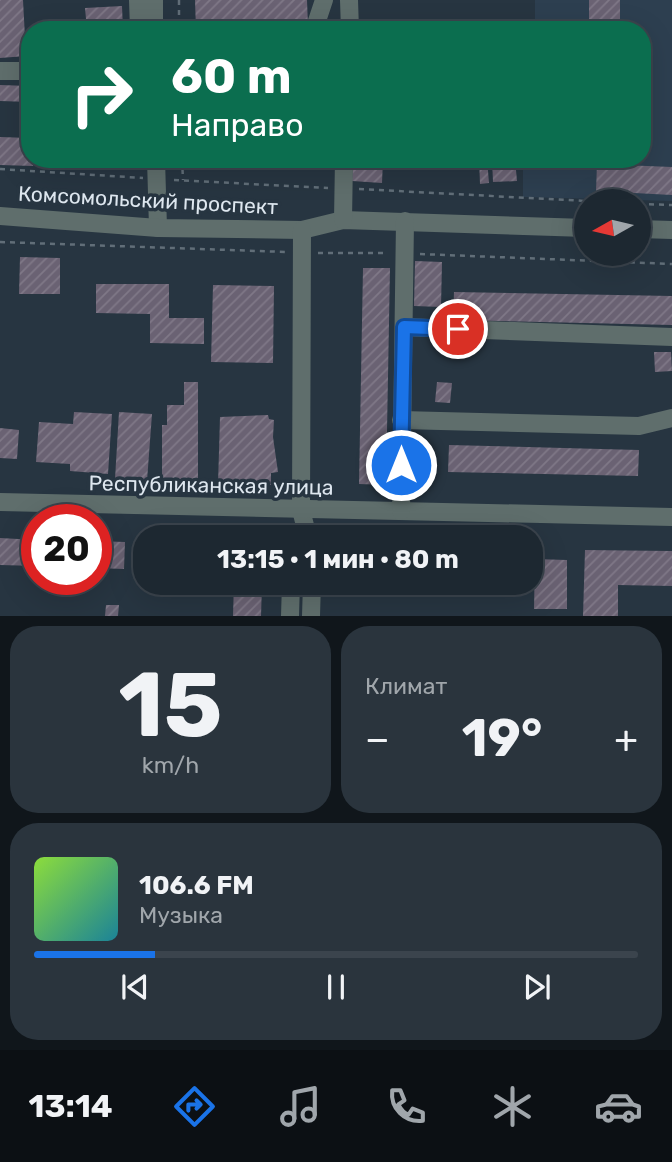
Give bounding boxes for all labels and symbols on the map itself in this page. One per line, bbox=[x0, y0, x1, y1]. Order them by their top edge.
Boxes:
street label: Комсомольский проспект bbox=[17, 181, 279, 219]
north arrow bbox=[574, 189, 651, 266]
pin bbox=[428, 299, 488, 359]
position arrow bbox=[364, 428, 438, 502]
street label: Республиканская улица bbox=[88, 470, 334, 500]
speed limit sign: 20 bbox=[21, 504, 112, 595]

